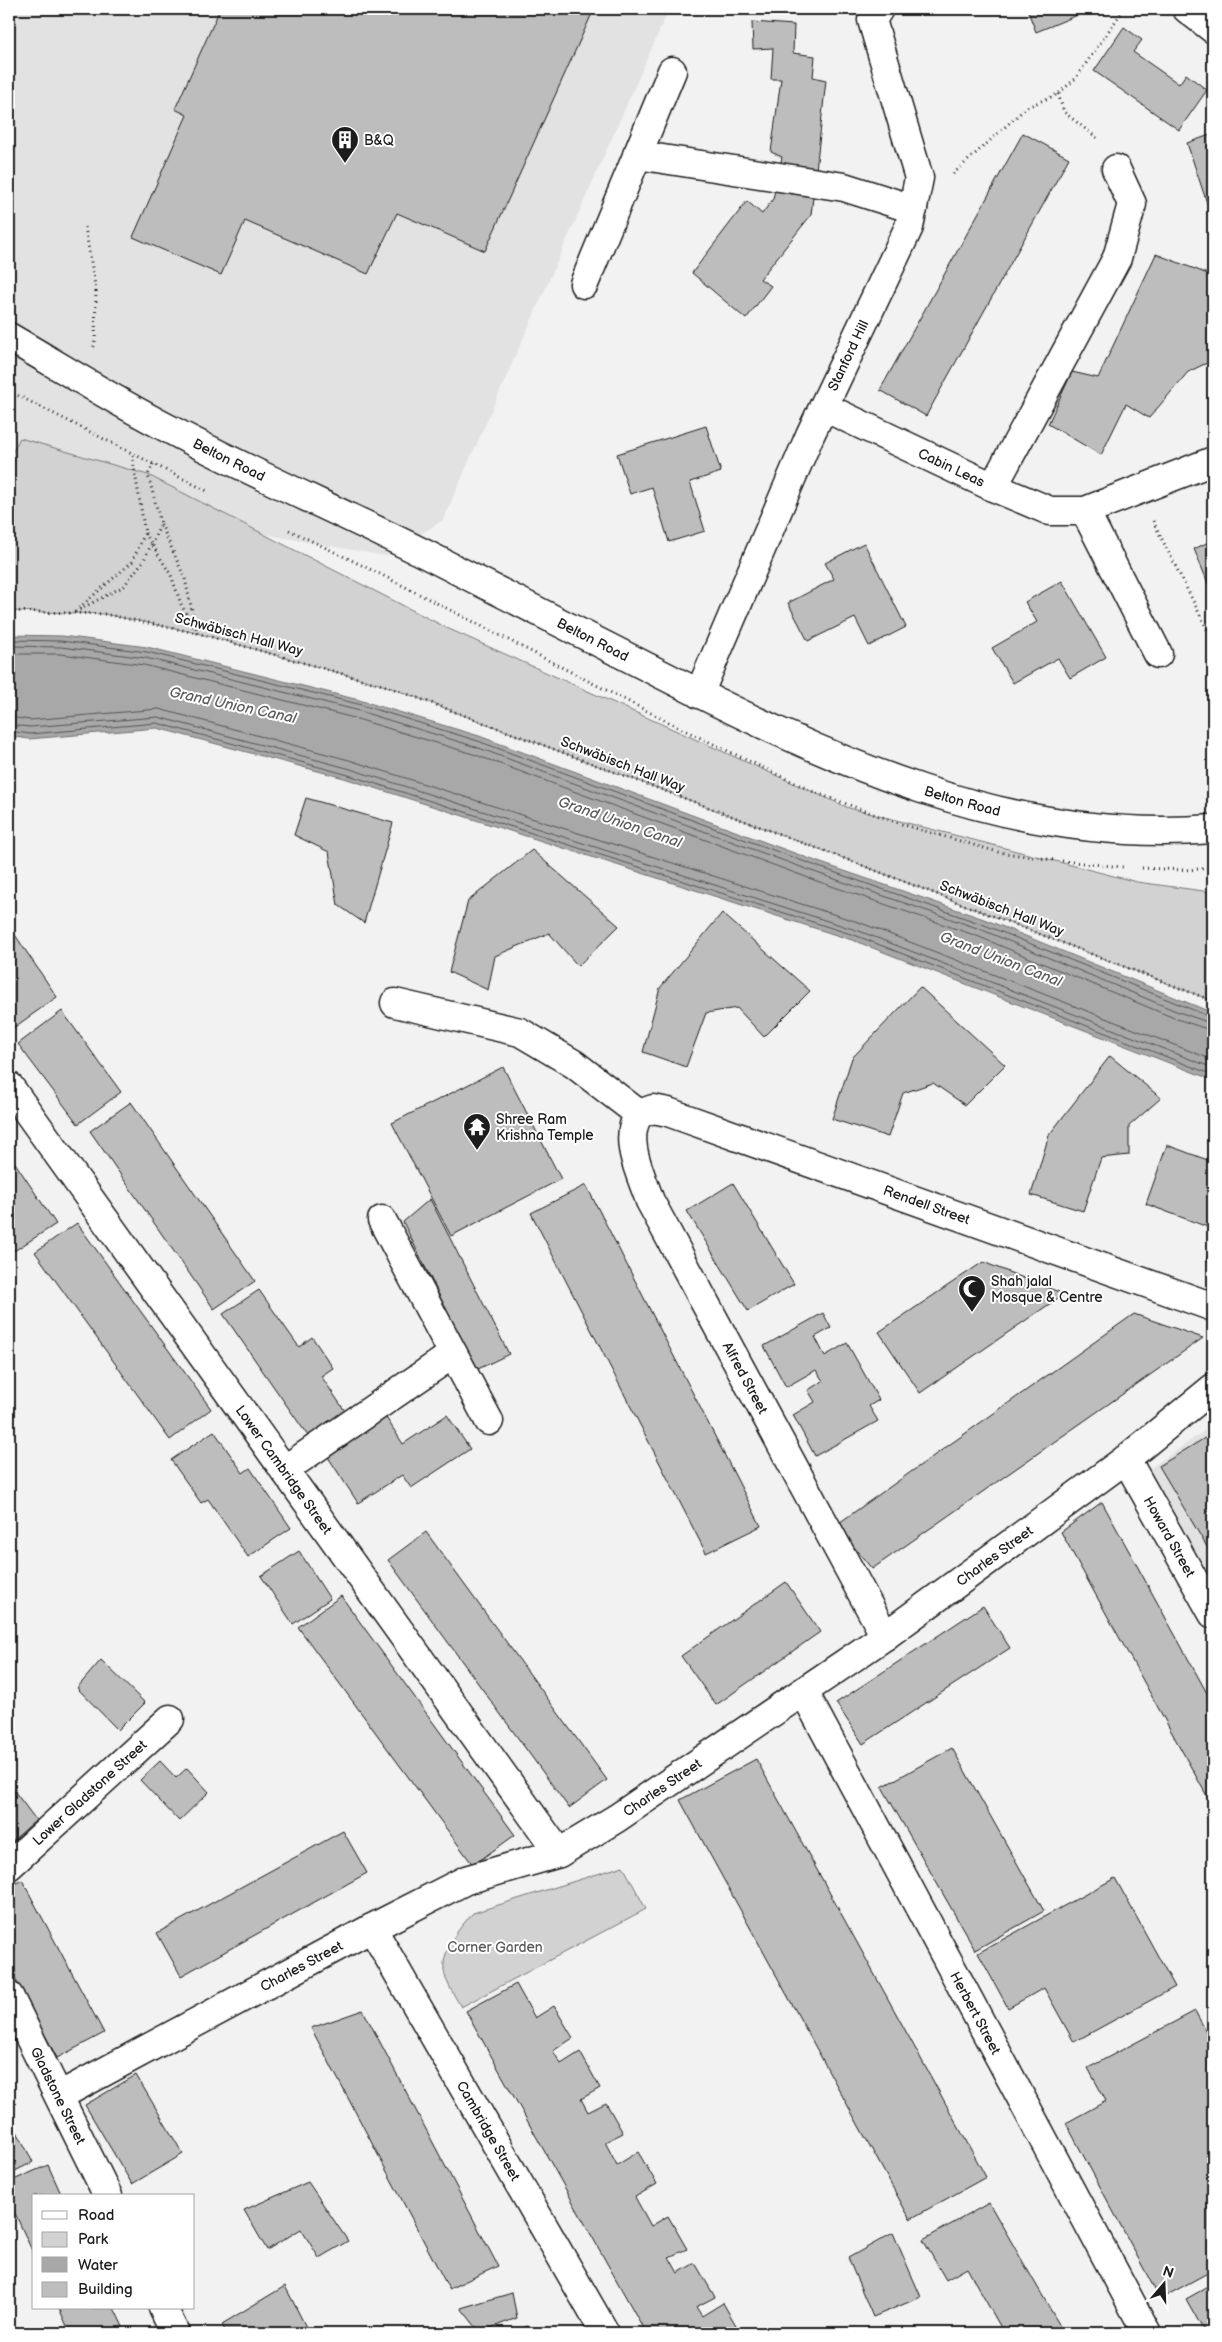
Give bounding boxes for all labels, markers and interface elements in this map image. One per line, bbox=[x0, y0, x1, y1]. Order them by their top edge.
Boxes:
building icon: B&Q bbox=[330, 125, 360, 164]
place label: B&Q bbox=[364, 132, 394, 149]
street label: Stanford Hill bbox=[824, 317, 872, 394]
street label: Belton Road bbox=[190, 435, 268, 485]
street label: Cabin Leas bbox=[915, 445, 987, 491]
street label: Schwäbisch Hall Way bbox=[173, 609, 305, 660]
street label: Belton Road bbox=[554, 615, 632, 665]
water label: Grand Union Canal bbox=[168, 683, 299, 728]
street label: Schwäbisch Hall Way bbox=[558, 733, 688, 796]
street label: Belton Road bbox=[922, 782, 1002, 820]
water label: Grand Union Canal bbox=[556, 792, 685, 853]
street label: Schwäbisch Hall Way bbox=[937, 877, 1067, 940]
water label: Grand Union Canal bbox=[937, 927, 1065, 992]
place label: Shree Ram Krishna Temple bbox=[496, 1111, 593, 1144]
temple icon: Shree Ram Krishna Temple bbox=[462, 1112, 492, 1151]
street label: Rendell Street bbox=[881, 1182, 973, 1229]
place label: Shah jalal Mosque & Centre bbox=[991, 1273, 1103, 1306]
mosque icon: Shah jalal Mosque & Centre bbox=[957, 1274, 987, 1313]
street label: Alfred Street bbox=[719, 1339, 772, 1417]
street label: Lower Cambridge Street bbox=[232, 1402, 336, 1538]
street label: Howard Street bbox=[1140, 1493, 1199, 1581]
street label: Charles Street bbox=[953, 1522, 1037, 1590]
street label: Lower Gladstone Street bbox=[29, 1736, 151, 1849]
street label: Charles Street bbox=[620, 1755, 705, 1820]
street label: Charles Street bbox=[257, 1937, 346, 1995]
park label: Corner Garden bbox=[447, 1939, 543, 1956]
street label: Herbert Street bbox=[946, 1969, 1005, 2058]
street label: Gladstone Street bbox=[27, 2044, 89, 2148]
street label: Cambridge Street bbox=[453, 2078, 524, 2185]
legend bbox=[32, 2194, 195, 2310]
text: Road bbox=[78, 2206, 114, 2225]
text: Park bbox=[78, 2230, 109, 2249]
text: Water bbox=[78, 2256, 118, 2275]
north arrow bbox=[1140, 2260, 1190, 2310]
text: N bbox=[1160, 2262, 1176, 2282]
text: Building bbox=[78, 2280, 133, 2299]

